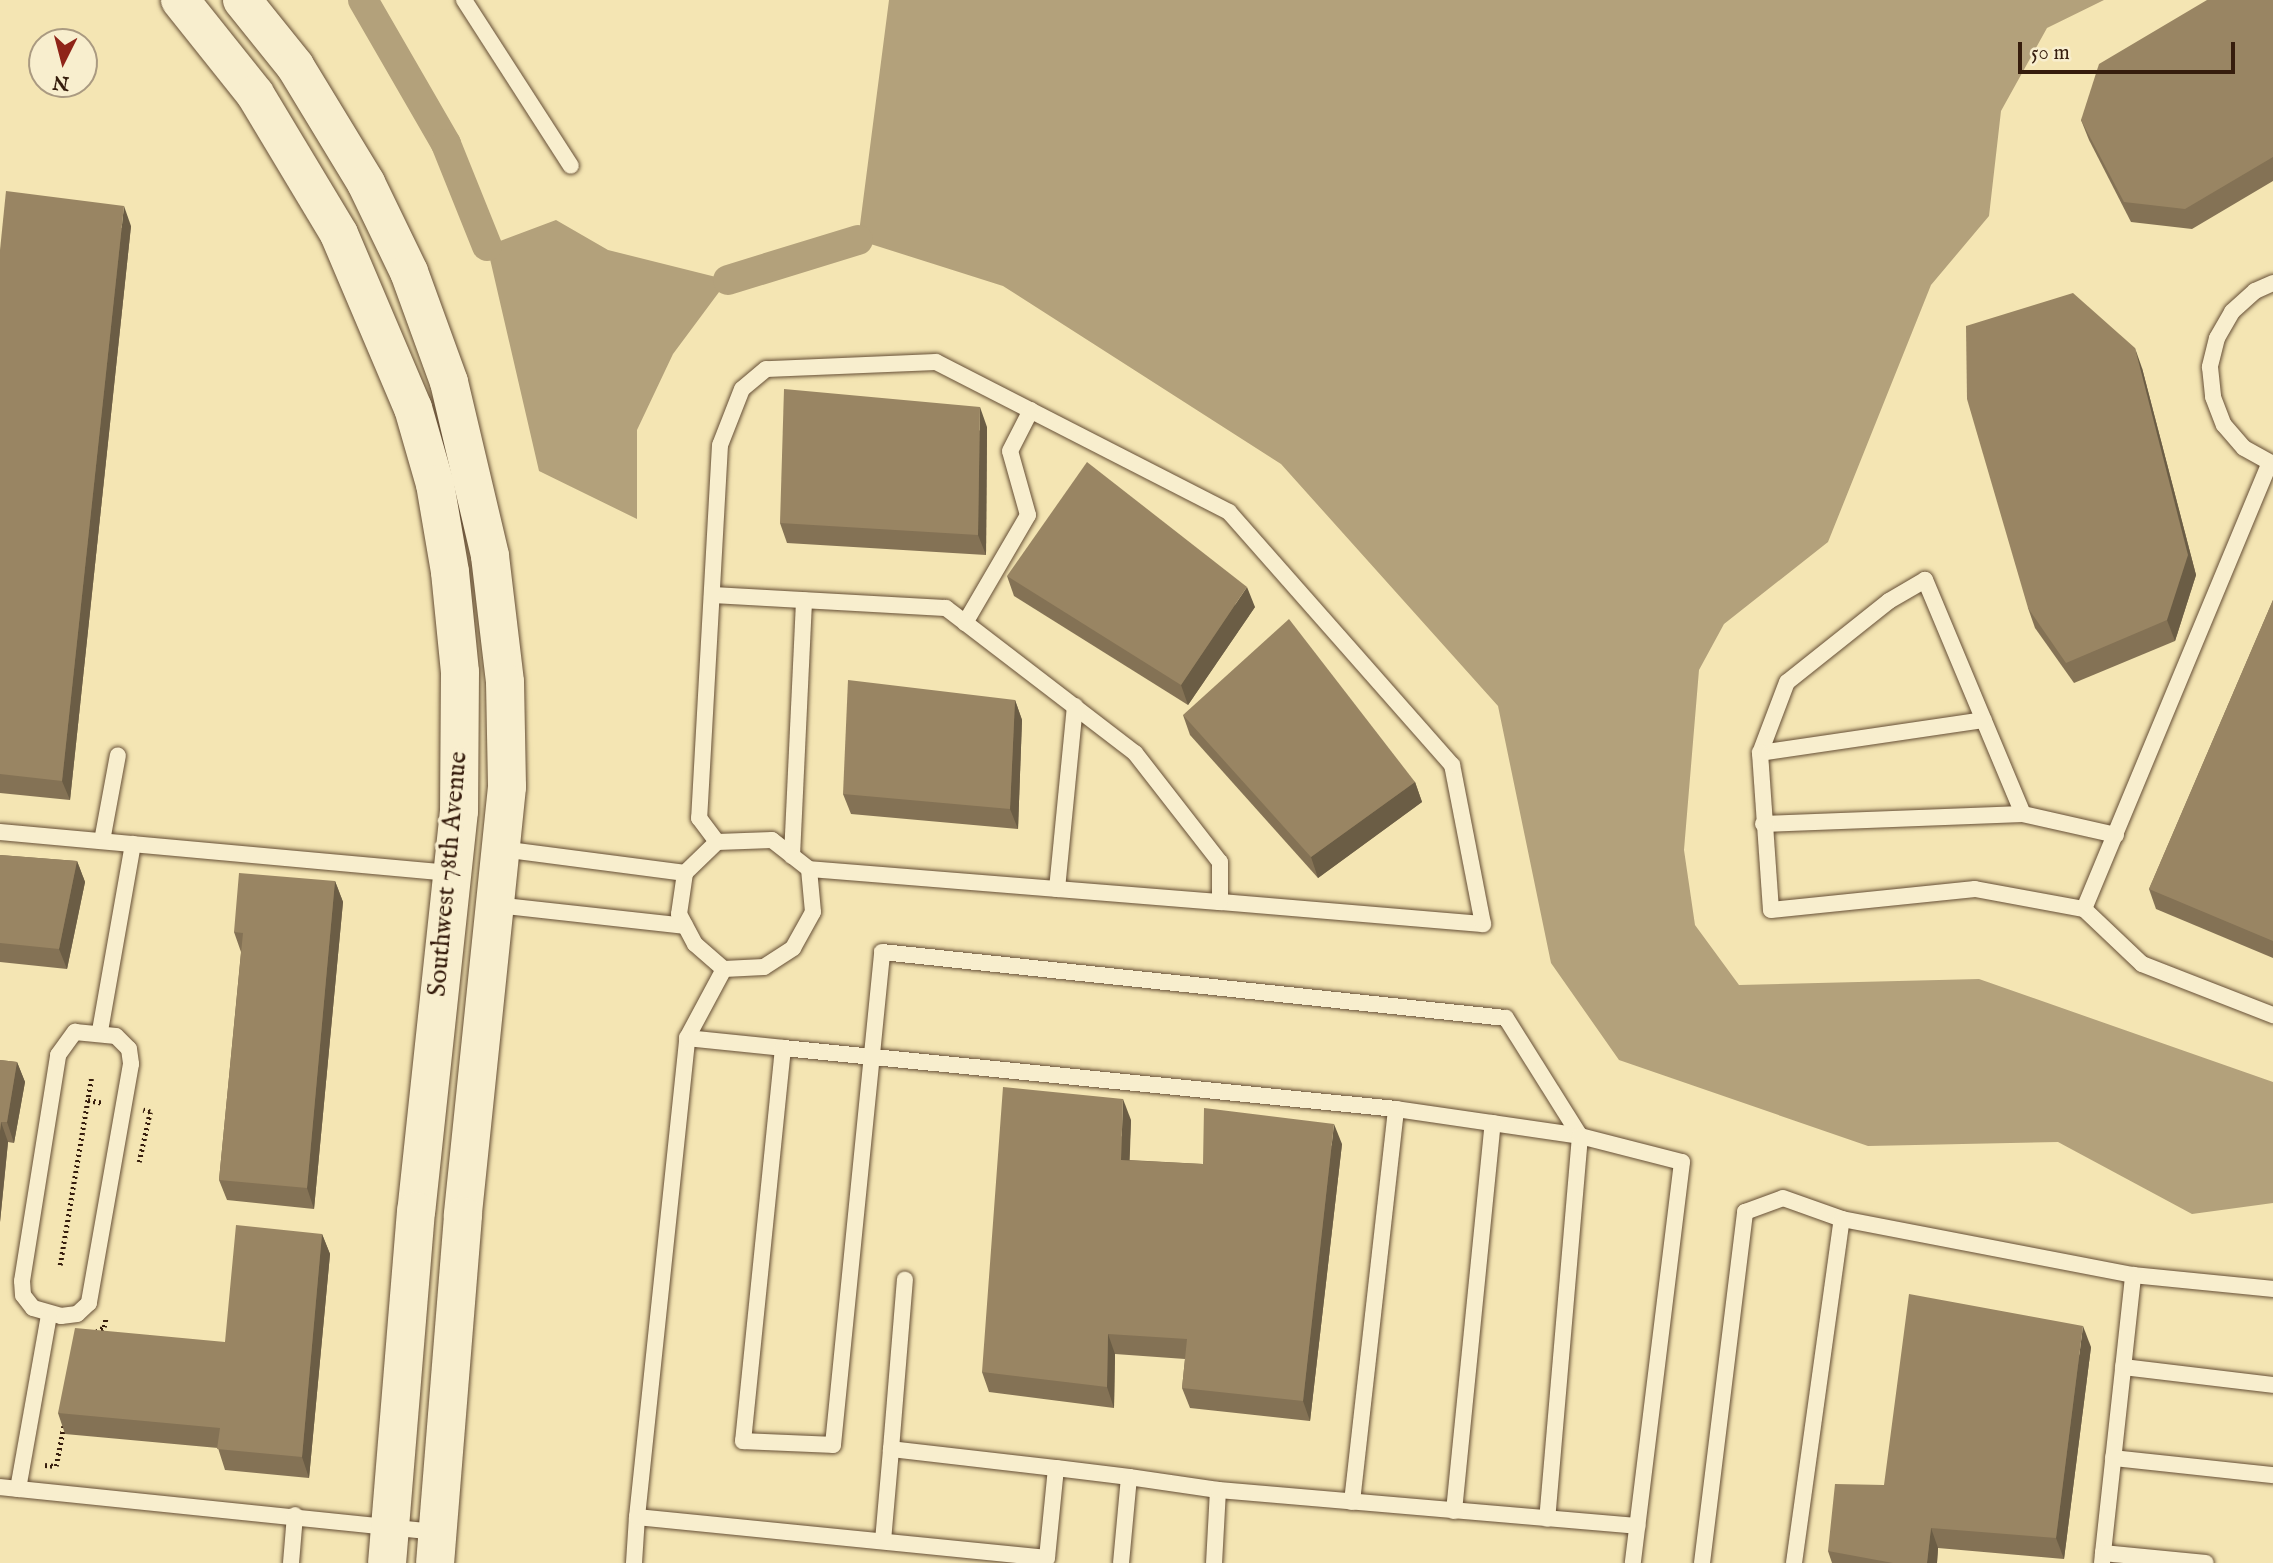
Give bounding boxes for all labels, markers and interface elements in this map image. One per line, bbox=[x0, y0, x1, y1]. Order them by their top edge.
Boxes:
north arrow bbox=[28, 28, 98, 98]
scale bar bbox=[2021, 28, 2238, 72]
text: 50 m bbox=[2031, 40, 2070, 67]
text: N bbox=[52, 69, 70, 95]
street label: Southwest 78th Avenue bbox=[422, 750, 474, 998]

